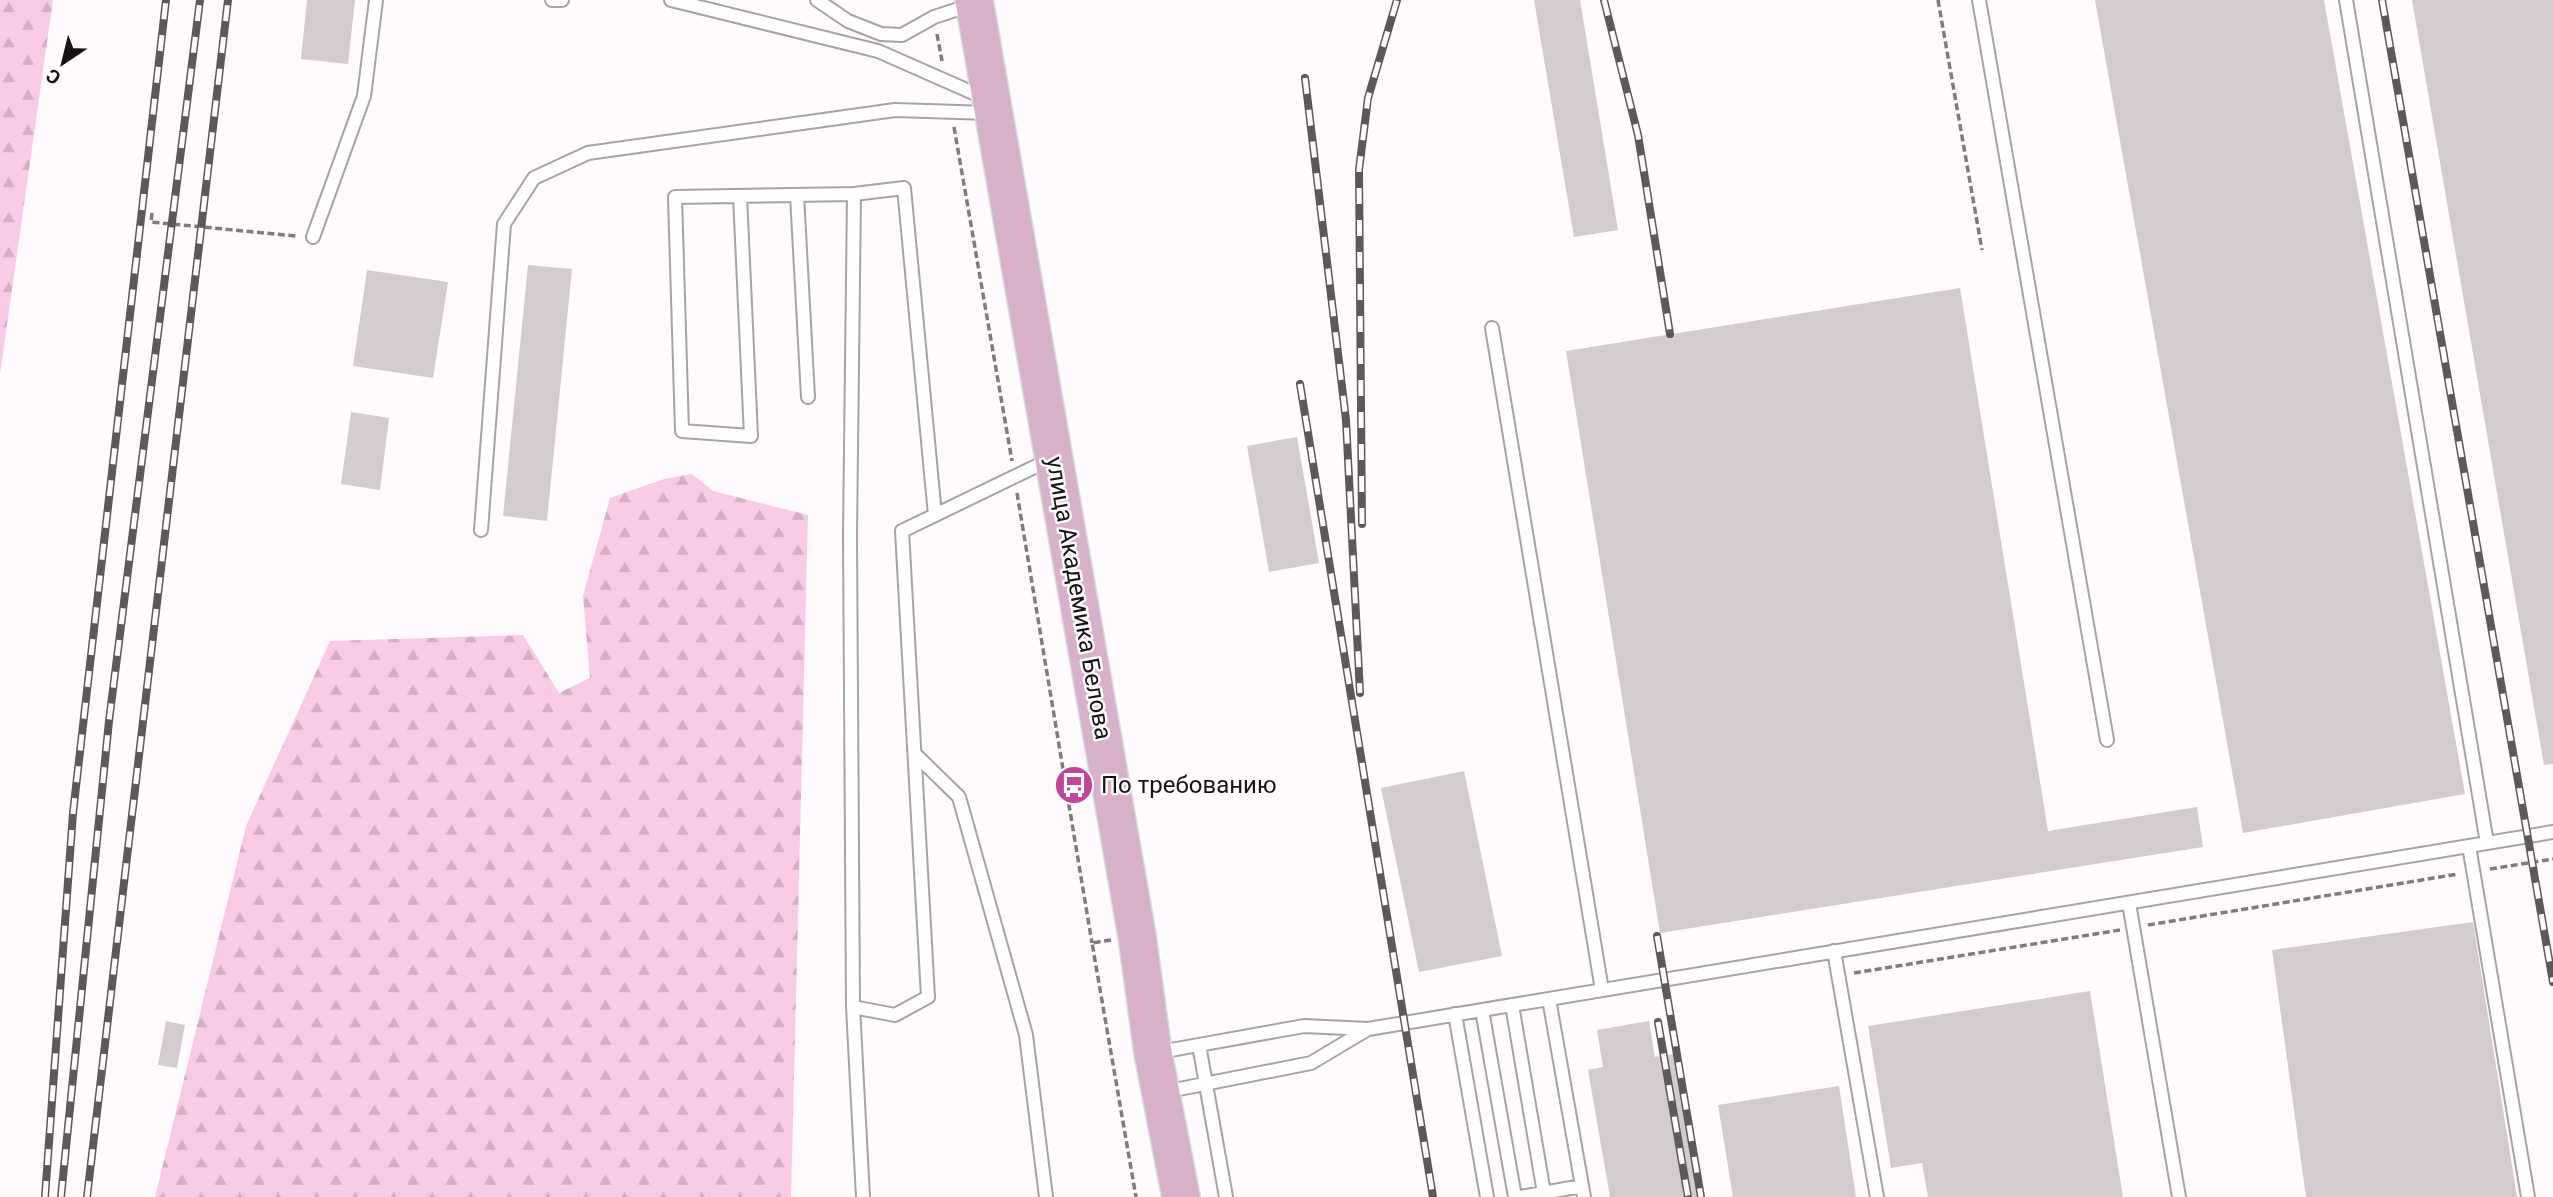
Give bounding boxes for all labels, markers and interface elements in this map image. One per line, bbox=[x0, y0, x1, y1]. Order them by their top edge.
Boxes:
north arrow bbox=[28, 28, 98, 98]
text: С bbox=[42, 64, 65, 90]
street label: улица Академика Белова bbox=[1040, 454, 1118, 742]
bus stop icon: По требованию bbox=[1053, 764, 1095, 806]
place label: По требованию bbox=[1101, 771, 1277, 799]

